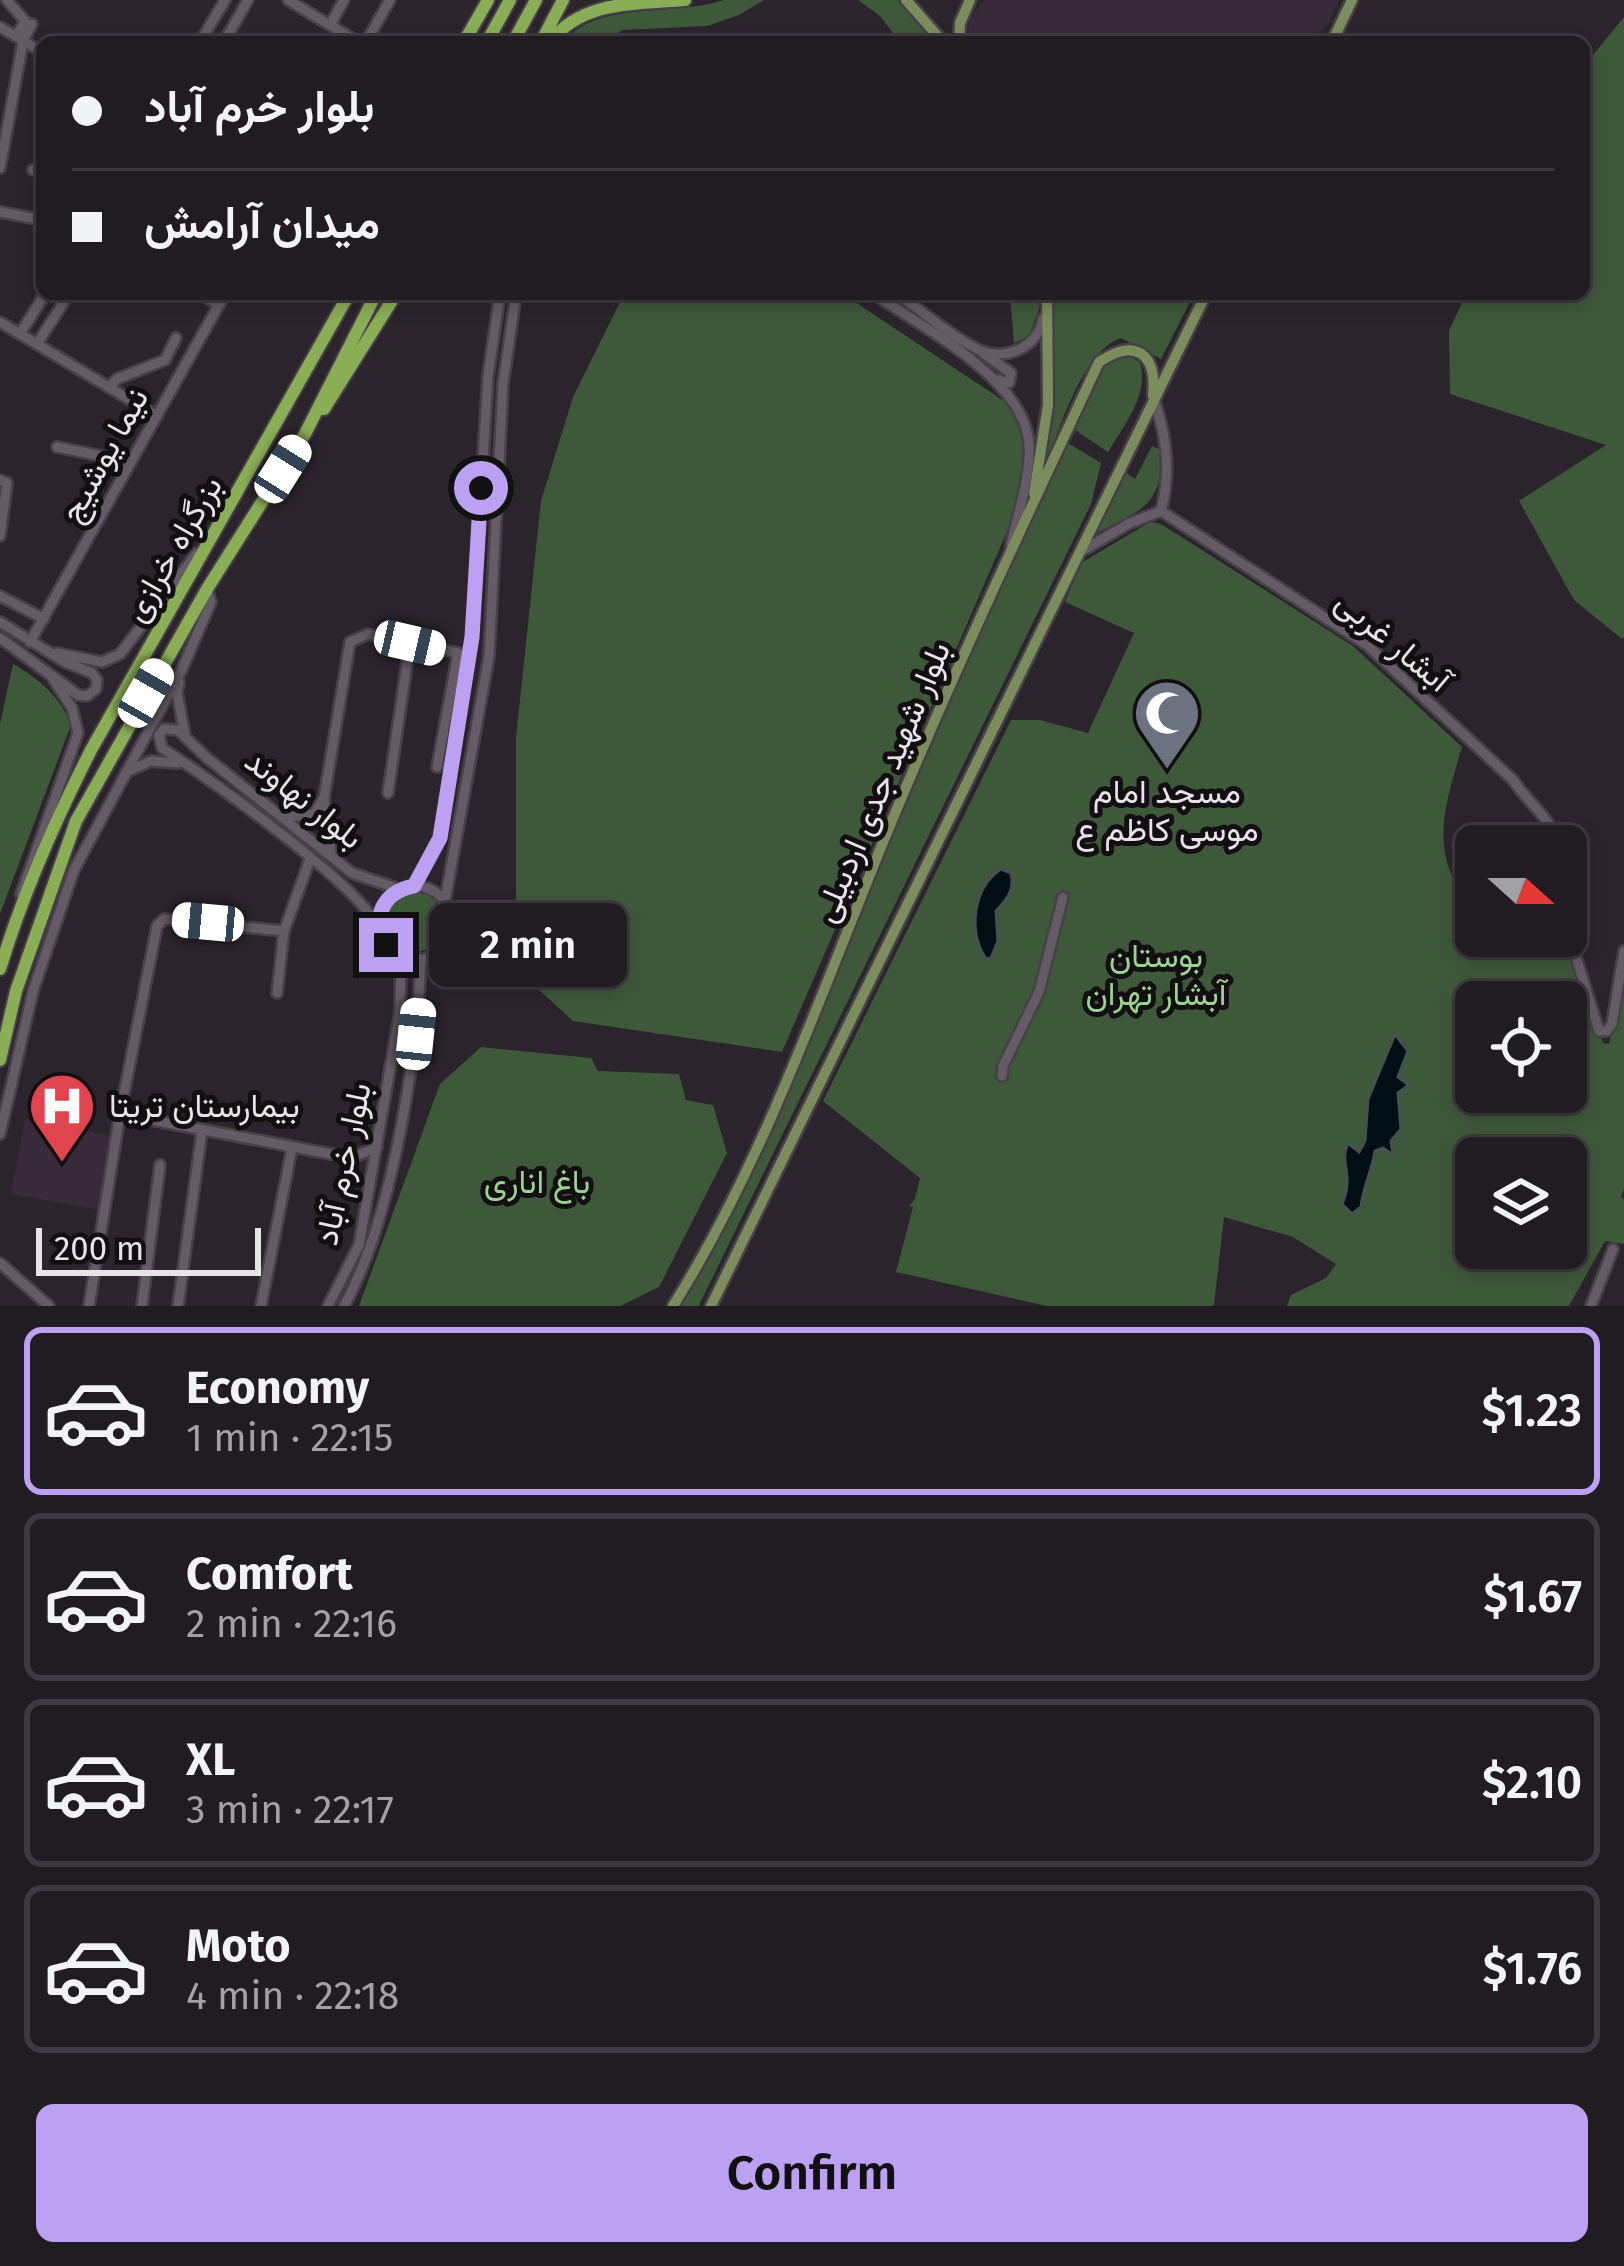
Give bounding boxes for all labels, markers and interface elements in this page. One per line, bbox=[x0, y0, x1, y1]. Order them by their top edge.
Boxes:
text: بلوار خرم آباد bbox=[144, 80, 374, 134]
text: میدان آرامش bbox=[144, 196, 380, 250]
street label: نیما یوشیج bbox=[51, 381, 159, 530]
car bbox=[249, 429, 317, 509]
route start bbox=[454, 461, 508, 515]
street label: بزرگراه خرازی bbox=[115, 469, 231, 629]
street label: آبشار غربی bbox=[1328, 582, 1460, 702]
car bbox=[371, 617, 449, 669]
street label: بلوار شهید جدی اردبیلی bbox=[805, 636, 959, 928]
car bbox=[112, 653, 180, 733]
mosque icon: مسجد امام موسی کاظم ع bbox=[1132, 678, 1202, 772]
street label: بلوار نهاوند bbox=[237, 741, 371, 857]
place label: مسجد امام موسی کاظم ع bbox=[1075, 772, 1259, 852]
north arrow bbox=[1455, 825, 1587, 957]
map controls bbox=[1455, 825, 1587, 1269]
car bbox=[171, 901, 245, 943]
callout: 2 min bbox=[428, 903, 626, 987]
route end bbox=[359, 918, 413, 972]
text: 2 min bbox=[480, 922, 576, 968]
park label: بوستان آبشار تهران bbox=[1086, 936, 1229, 1014]
button: locate bbox=[1455, 981, 1587, 1113]
car bbox=[394, 996, 438, 1072]
hospital icon: بیمارستان تریتا bbox=[27, 1071, 97, 1165]
street label: بلوار خرم آباد bbox=[306, 1079, 381, 1249]
place label: بیمارستان تریتا bbox=[109, 1086, 300, 1126]
button: layers bbox=[1455, 1137, 1587, 1269]
park label: باغ اناری bbox=[484, 1162, 590, 1204]
scale bar bbox=[36, 1222, 261, 1275]
text: 200 m bbox=[54, 1229, 144, 1269]
icon: car bbox=[42, 1357, 150, 1465]
text: Economy bbox=[186, 1361, 369, 1415]
text: $1.23 bbox=[1482, 1384, 1582, 1438]
text: 1 min · 22:15 bbox=[186, 1415, 393, 1461]
icon: car bbox=[42, 1543, 150, 1651]
text: Comfort bbox=[186, 1547, 353, 1601]
text: $1.67 bbox=[1483, 1570, 1582, 1624]
text: 2 min · 22:16 bbox=[186, 1601, 397, 1647]
icon: car bbox=[42, 1729, 150, 1837]
text: XL bbox=[186, 1733, 235, 1787]
text: $2.10 bbox=[1482, 1756, 1582, 1810]
text: 3 min · 22:17 bbox=[186, 1787, 394, 1833]
icon: car bbox=[42, 1915, 150, 2023]
text: Moto bbox=[186, 1919, 291, 1973]
text: $1.76 bbox=[1483, 1942, 1582, 1996]
text: 4 min · 22:18 bbox=[186, 1973, 399, 2019]
button: Confirm bbox=[36, 2104, 1588, 2242]

